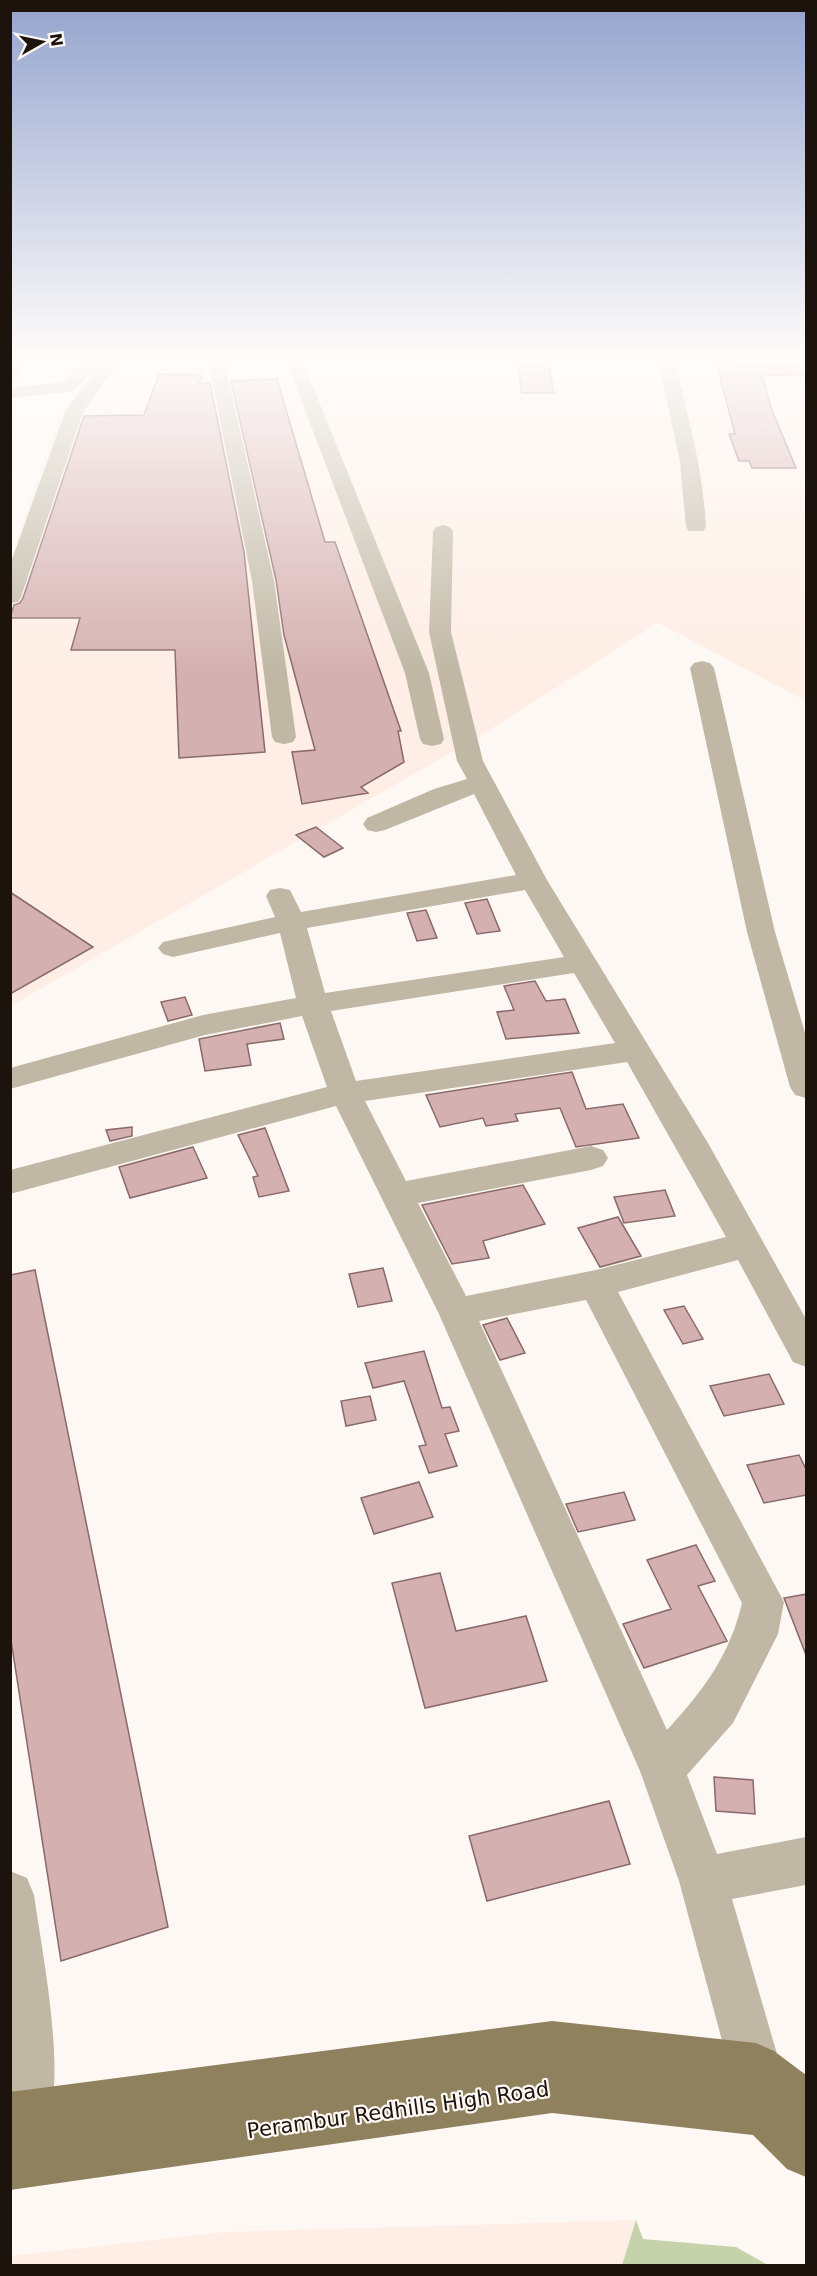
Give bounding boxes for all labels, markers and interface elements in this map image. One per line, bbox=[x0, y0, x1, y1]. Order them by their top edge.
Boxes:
north arrow bbox=[12, 12, 72, 72]
text: N bbox=[46, 32, 67, 48]
street label: Perambur Redhills High Road bbox=[245, 2077, 551, 2143]

